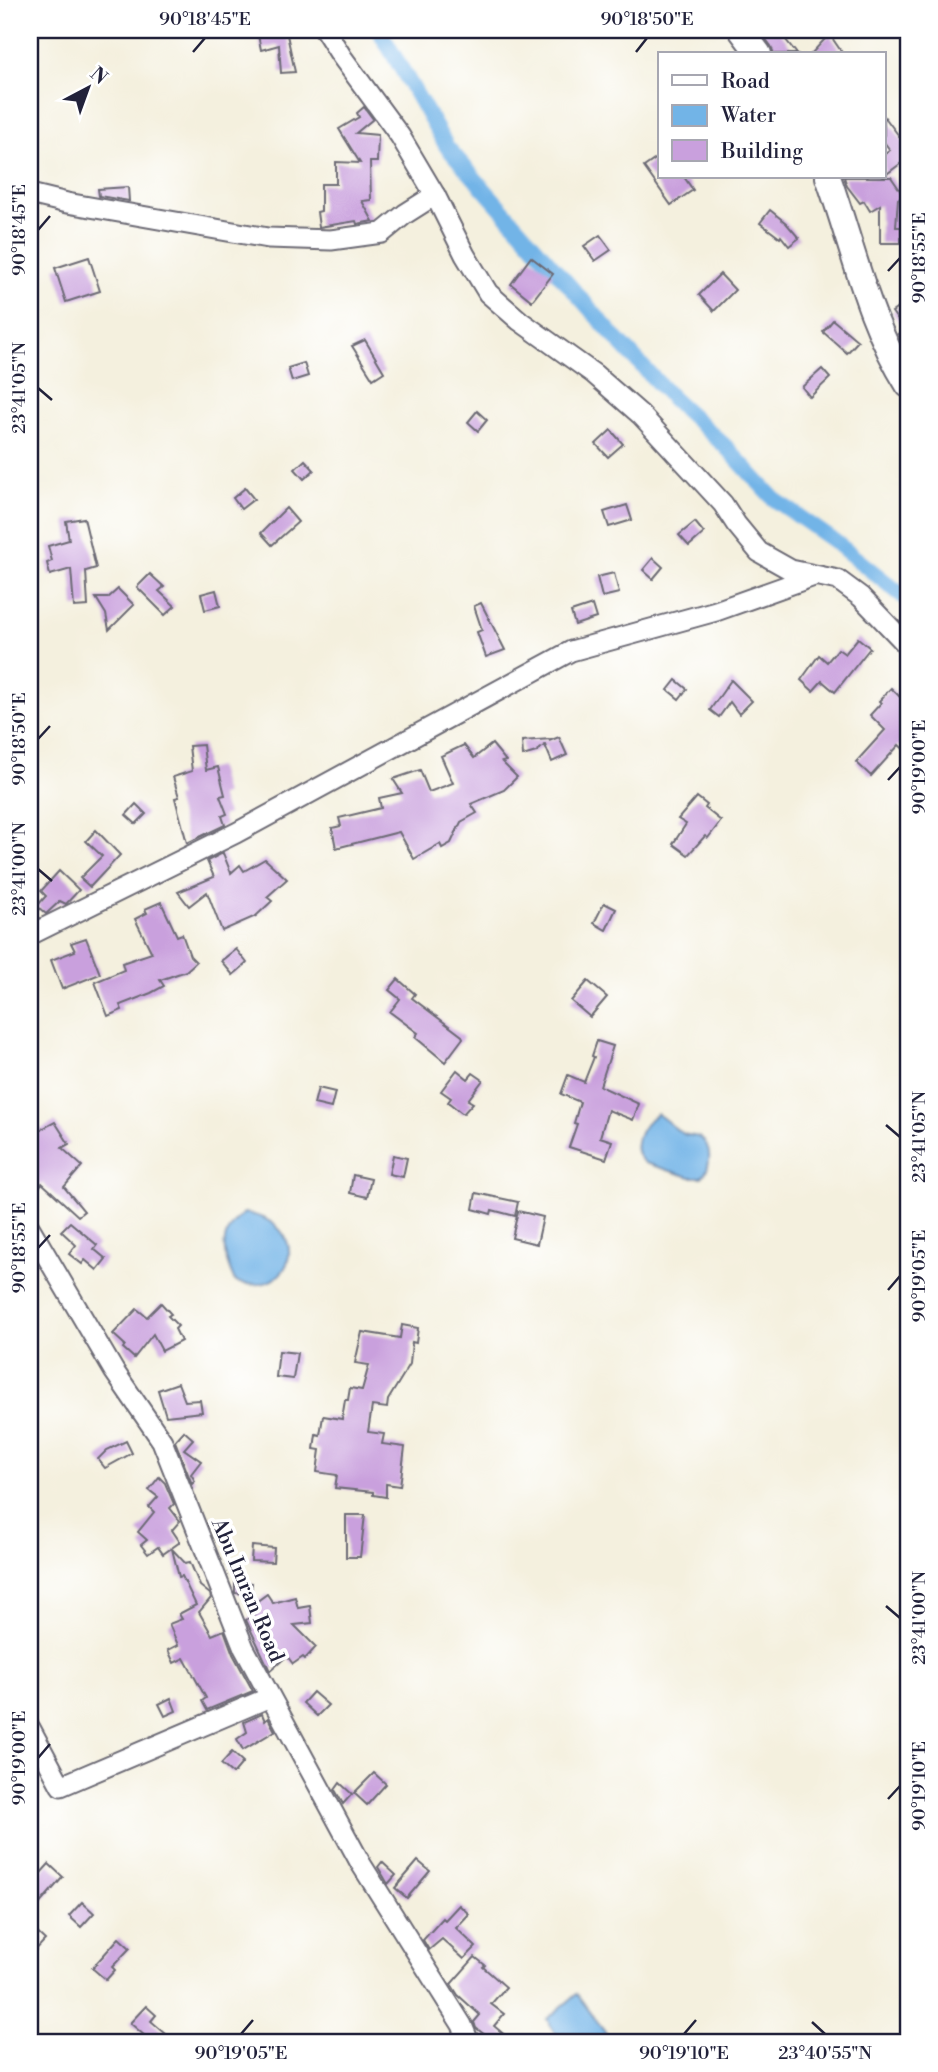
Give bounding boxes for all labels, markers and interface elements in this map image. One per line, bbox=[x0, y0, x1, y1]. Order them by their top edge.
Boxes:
text: 90°18'45"E bbox=[159, 8, 251, 31]
text: 90°18'50"E bbox=[600, 8, 694, 31]
north arrow bbox=[52, 52, 122, 122]
legend bbox=[658, 52, 886, 178]
text: N bbox=[85, 62, 112, 90]
text: Road bbox=[721, 69, 770, 95]
text: Water bbox=[720, 103, 776, 129]
text: Building bbox=[720, 139, 803, 165]
text: 90°18'45"E bbox=[8, 184, 31, 276]
text: 90°18'55"E bbox=[908, 212, 931, 304]
text: 23°41'05"N bbox=[8, 342, 31, 434]
text: 90°18'50"E bbox=[8, 692, 31, 786]
text: 90°19'00"E bbox=[908, 720, 931, 814]
text: 23°41'00"N bbox=[8, 822, 31, 916]
text: 23°41'05"N bbox=[908, 1091, 931, 1183]
text: 90°18'55"E bbox=[8, 1202, 31, 1294]
text: 90°19'05"E bbox=[908, 1230, 931, 1322]
street label: Abu Imran Road bbox=[205, 1514, 289, 1666]
text: 23°41'00"N bbox=[908, 1571, 931, 1665]
text: 90°19'00"E bbox=[8, 1711, 31, 1805]
text: 90°19'10"E bbox=[908, 1741, 931, 1831]
text: 90°19'05"E bbox=[195, 2042, 287, 2065]
text: 90°19'10"E bbox=[639, 2042, 729, 2065]
text: 23°40'55"N bbox=[778, 2042, 872, 2065]

